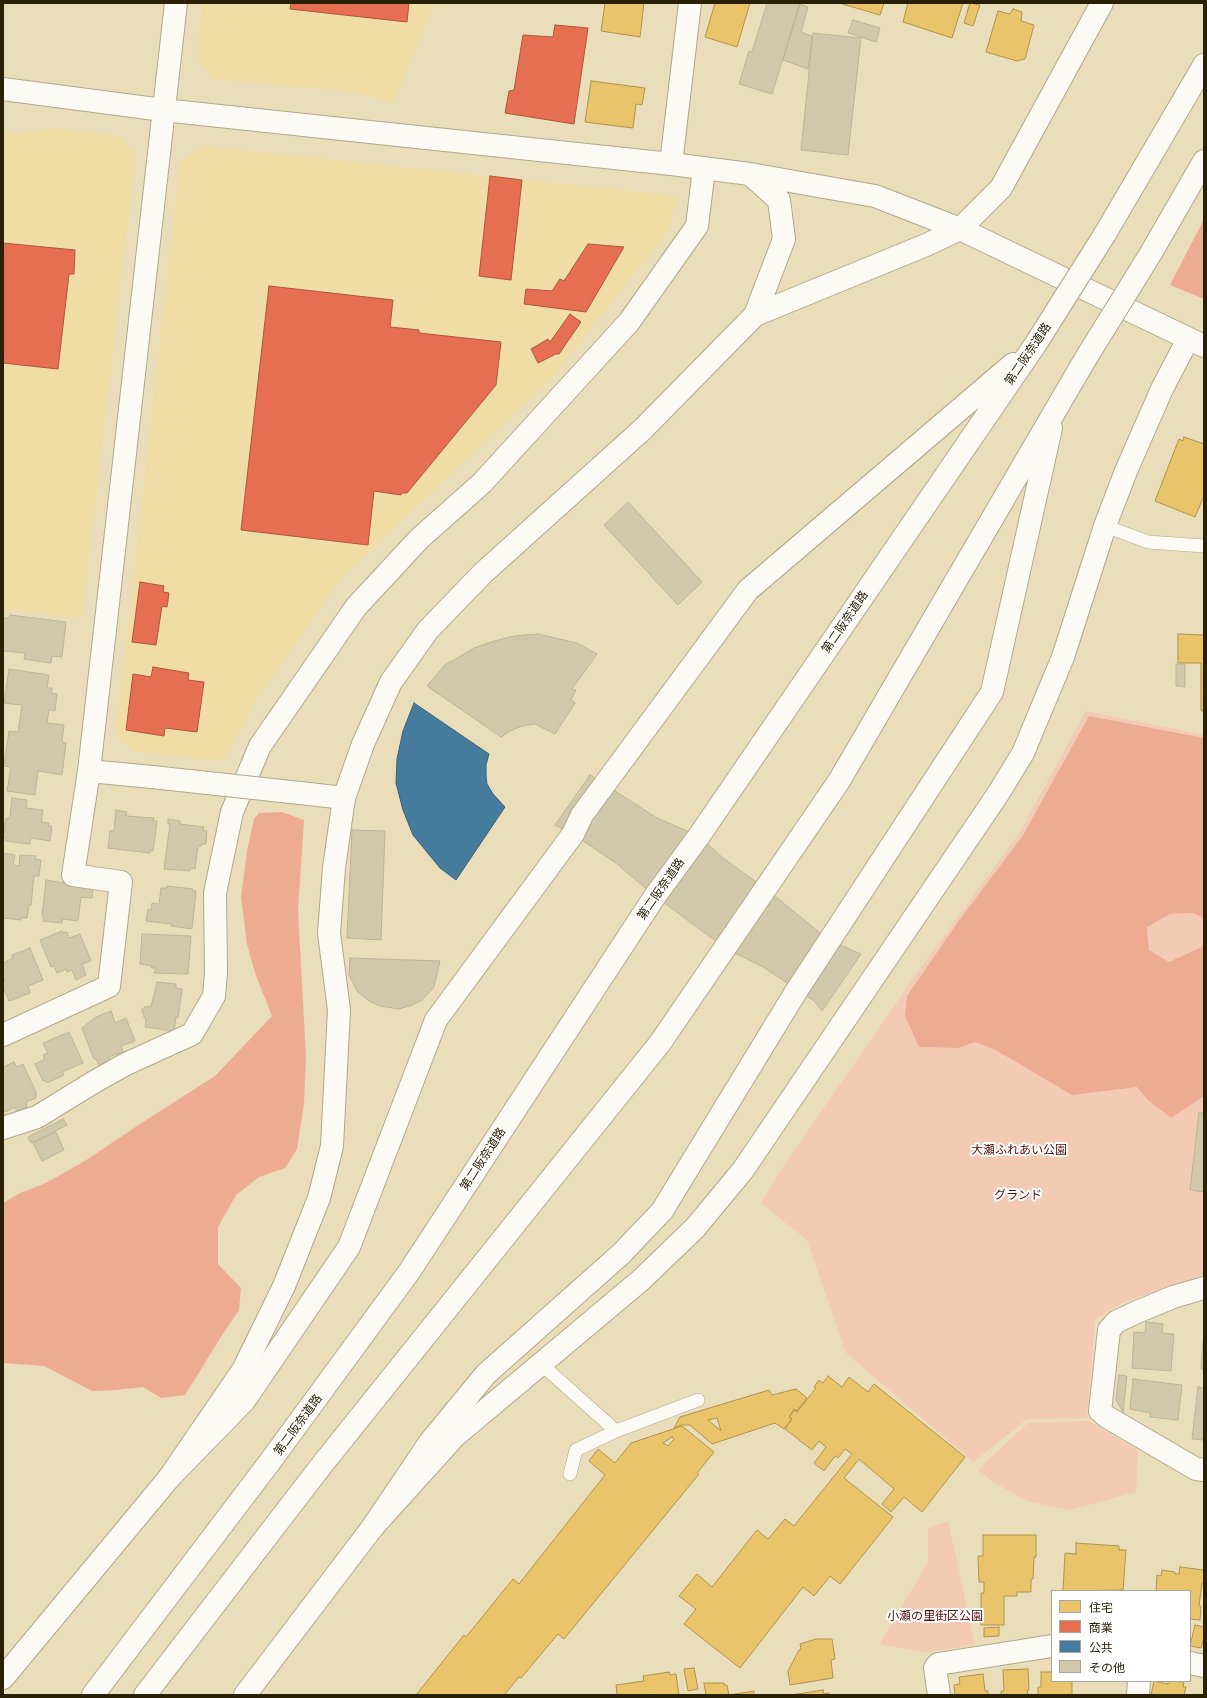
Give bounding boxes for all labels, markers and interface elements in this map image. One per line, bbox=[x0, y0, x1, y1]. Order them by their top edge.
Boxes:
street label: 第二阪奈道路 bbox=[1002, 320, 1054, 388]
street label: 第二阪奈道路 bbox=[819, 588, 871, 656]
street label: 第二阪奈道路 bbox=[634, 855, 688, 923]
street label: 第二阪奈道路 bbox=[457, 1125, 509, 1193]
park label: 大瀬ふれあい公園 bbox=[971, 1143, 1067, 1157]
park label: グランド bbox=[994, 1188, 1042, 1202]
street label: 第二阪奈道路 bbox=[271, 1392, 325, 1458]
legend bbox=[1051, 1590, 1191, 1682]
text: 住宅 bbox=[1089, 1601, 1113, 1615]
park label: 小瀬の里街区公園 bbox=[887, 1609, 983, 1623]
text: 商業 bbox=[1089, 1621, 1113, 1635]
text: 公共 bbox=[1089, 1641, 1113, 1655]
text: その他 bbox=[1089, 1661, 1125, 1675]

